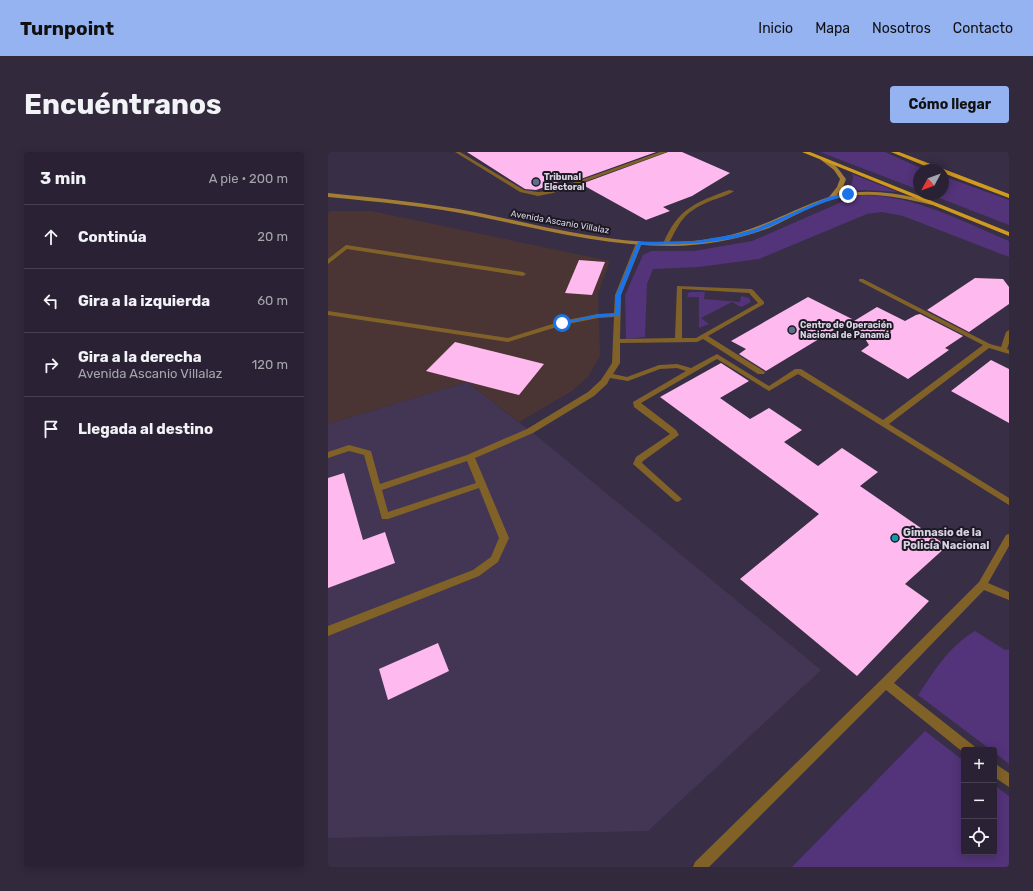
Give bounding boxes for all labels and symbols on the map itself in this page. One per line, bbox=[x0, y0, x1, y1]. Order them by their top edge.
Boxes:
north arrow bbox=[913, 164, 949, 200]
place label: Tribunal Electoral bbox=[544, 172, 585, 192]
marker: Tribunal Electoral bbox=[531, 177, 541, 187]
route end bbox=[839, 185, 857, 203]
street label: Avenida Ascanio Villalaz bbox=[510, 208, 611, 236]
route start bbox=[553, 314, 571, 332]
place label: Centro de Operación Nacional de Panamá bbox=[800, 320, 892, 340]
marker: Centro de Operación Nacional de Panamá bbox=[787, 325, 797, 335]
place label: Gimnasio de la Policía Nacional bbox=[903, 526, 989, 552]
marker: Gimnasio de la Policía Nacional bbox=[890, 533, 900, 543]

